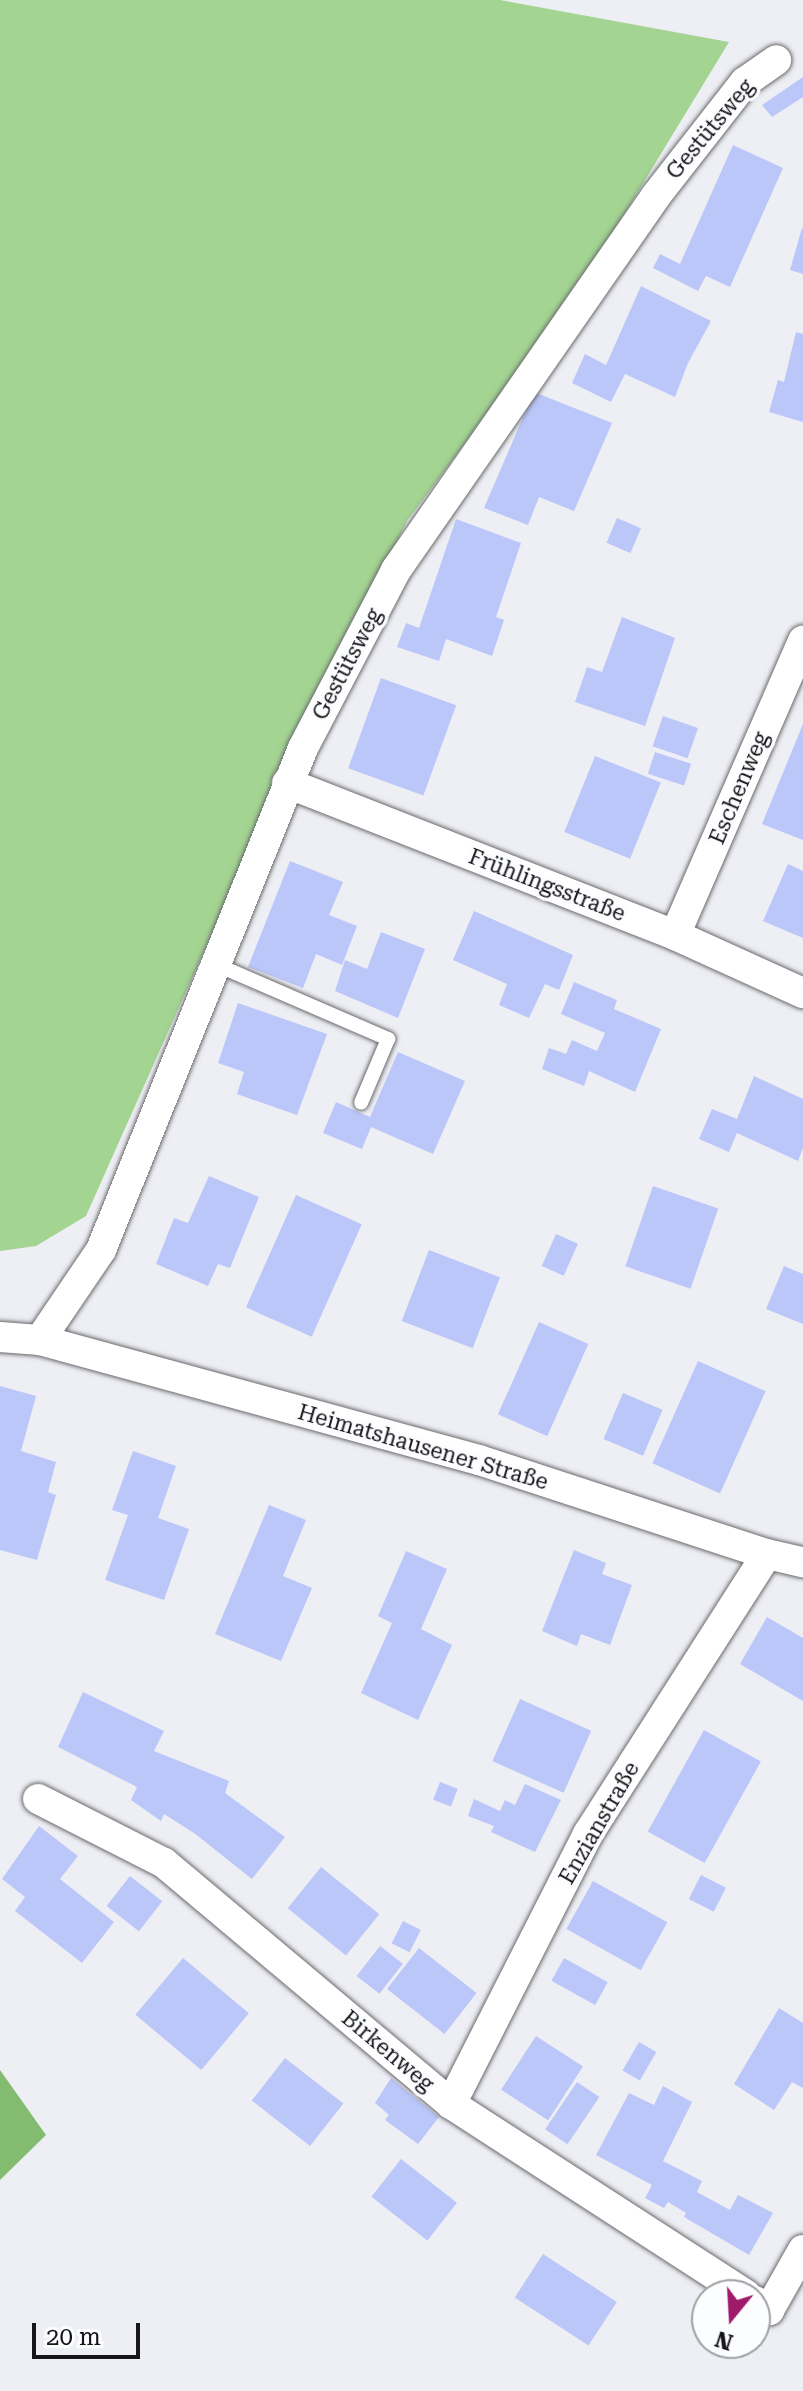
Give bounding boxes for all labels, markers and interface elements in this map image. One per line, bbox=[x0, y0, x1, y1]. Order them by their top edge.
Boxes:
street label: Gestütsweg bbox=[660, 73, 760, 185]
street label: Gestütsweg bbox=[307, 604, 387, 724]
street label: Eschenweg bbox=[704, 728, 774, 848]
street label: Frühlingsstraße bbox=[465, 843, 629, 927]
street label: Heimatshausener Straße bbox=[295, 1399, 551, 1495]
street label: Enzianstraße bbox=[553, 1757, 645, 1889]
street label: Birkenweg bbox=[336, 2005, 440, 2097]
north arrow bbox=[691, 2279, 771, 2359]
scale bar bbox=[36, 2307, 144, 2357]
text: 20 m bbox=[46, 2323, 101, 2351]
text: N bbox=[712, 2326, 736, 2355]

